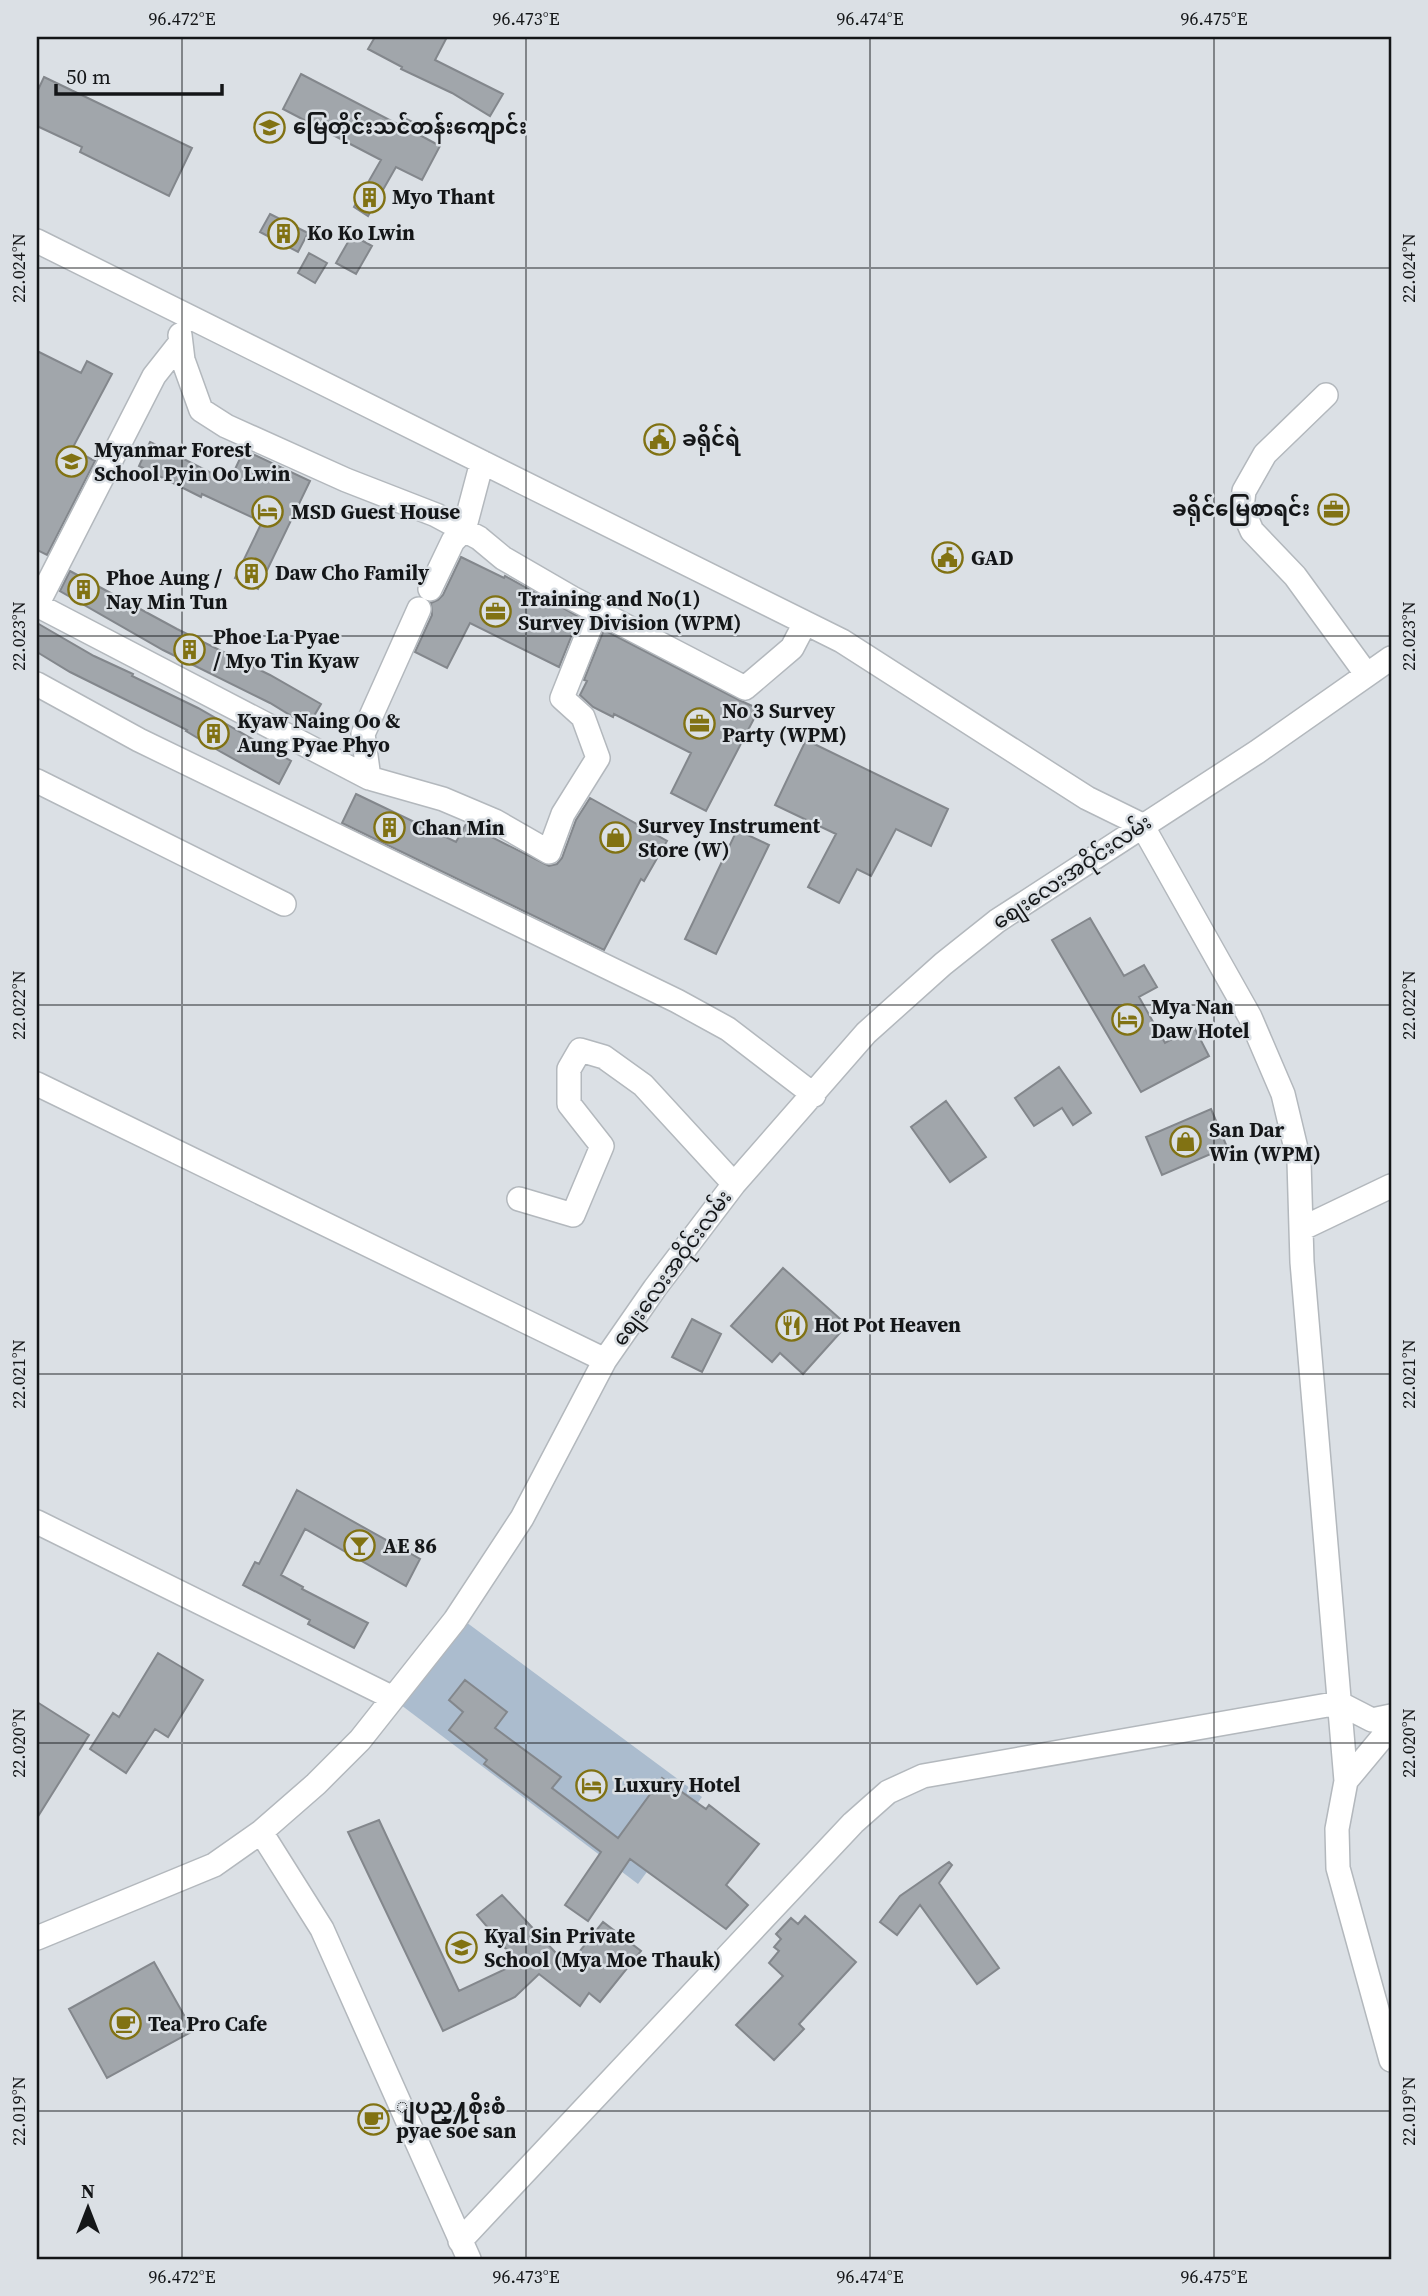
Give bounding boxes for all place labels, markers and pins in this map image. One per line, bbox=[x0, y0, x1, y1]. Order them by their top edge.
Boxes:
school or university icon: မြေတိုင်းသင်တန်းကျောင်း bbox=[253, 110, 287, 144]
place label: မြေတိုင်းသင်တန်းကျောင်း bbox=[293, 111, 527, 145]
building icon: Myo Thant bbox=[352, 180, 386, 214]
place label: Myo Thant bbox=[392, 182, 495, 211]
building icon: Ko Ko Lwin bbox=[267, 216, 301, 250]
place label: Ko Ko Lwin bbox=[307, 218, 415, 247]
public building icon: ခရိုင်ရဲ bbox=[642, 422, 676, 456]
place label: ခရိုင်ရဲ bbox=[682, 423, 741, 456]
place label: Myanmar Forest School Pyin Oo Lwin bbox=[94, 435, 290, 488]
school or university icon: Myanmar Forest School Pyin Oo Lwin bbox=[54, 445, 88, 479]
office icon: ခရိုင်မြေစာရင်း bbox=[1316, 492, 1350, 526]
place label: ခရိုင်မြေစာရင်း bbox=[1172, 493, 1310, 526]
hotel icon: MSD Guest House bbox=[251, 495, 285, 529]
place label: MSD Guest House bbox=[291, 497, 460, 526]
public building icon: GAD bbox=[931, 541, 965, 575]
place label: GAD bbox=[971, 543, 1014, 572]
building icon: Daw Cho Family bbox=[235, 556, 269, 590]
place label: Daw Cho Family bbox=[275, 558, 430, 587]
place label: Phoe Aung / Nay Min Tun bbox=[106, 563, 228, 616]
building icon: Phoe Aung / Nay Min Tun bbox=[66, 573, 100, 607]
place label: Training and No(1) Survey Division (WPM) bbox=[518, 584, 741, 637]
office icon: Training and No(1) Survey Division (WPM) bbox=[478, 594, 512, 628]
place label: Phoe La Pyae / Myo Tin Kyaw bbox=[213, 622, 360, 675]
building icon: Phoe La Pyae / Myo Tin Kyaw bbox=[173, 632, 207, 666]
place label: No 3 Survey Party (WPM) bbox=[722, 696, 847, 749]
place label: Kyaw Naing Oo & Aung Pyae Phyo bbox=[237, 706, 400, 759]
office icon: No 3 Survey Party (WPM) bbox=[682, 706, 716, 740]
building icon: Kyaw Naing Oo & Aung Pyae Phyo bbox=[197, 716, 231, 750]
building icon: Chan Min bbox=[372, 811, 406, 845]
place label: Survey Instrument Store (W) bbox=[638, 811, 821, 864]
place label: Chan Min bbox=[412, 813, 505, 842]
shop icon: Survey Instrument Store (W) bbox=[598, 821, 632, 855]
place label: Mya Nan Daw Hotel bbox=[1151, 992, 1250, 1045]
hotel icon: Mya Nan Daw Hotel bbox=[1111, 1002, 1145, 1036]
place label: San Dar Win (WPM) bbox=[1209, 1115, 1321, 1168]
shop icon: San Dar Win (WPM) bbox=[1169, 1125, 1203, 1159]
restaurant icon: Hot Pot Heaven bbox=[774, 1308, 808, 1342]
place label: Hot Pot Heaven bbox=[814, 1310, 961, 1339]
bar icon: AE 86 bbox=[343, 1529, 377, 1563]
place label: AE 86 bbox=[383, 1531, 437, 1560]
hotel icon: Luxury Hotel bbox=[574, 1768, 608, 1802]
place label: Luxury Hotel bbox=[614, 1770, 741, 1799]
place label: Kyal Sin Private School (Mya Moe Thauk) bbox=[484, 1921, 721, 1974]
school or university icon: Kyal Sin Private School (Mya Moe Thauk) bbox=[444, 1931, 478, 1965]
cafe icon: Tea Pro Cafe bbox=[108, 2007, 142, 2041]
place label: Tea Pro Cafe bbox=[148, 2009, 267, 2038]
place label: ျပည္႔စိုးစံ pyae soe san bbox=[396, 2091, 516, 2145]
cafe icon: ျပည္႔စိုးစံ pyae soe san bbox=[356, 2102, 390, 2136]

